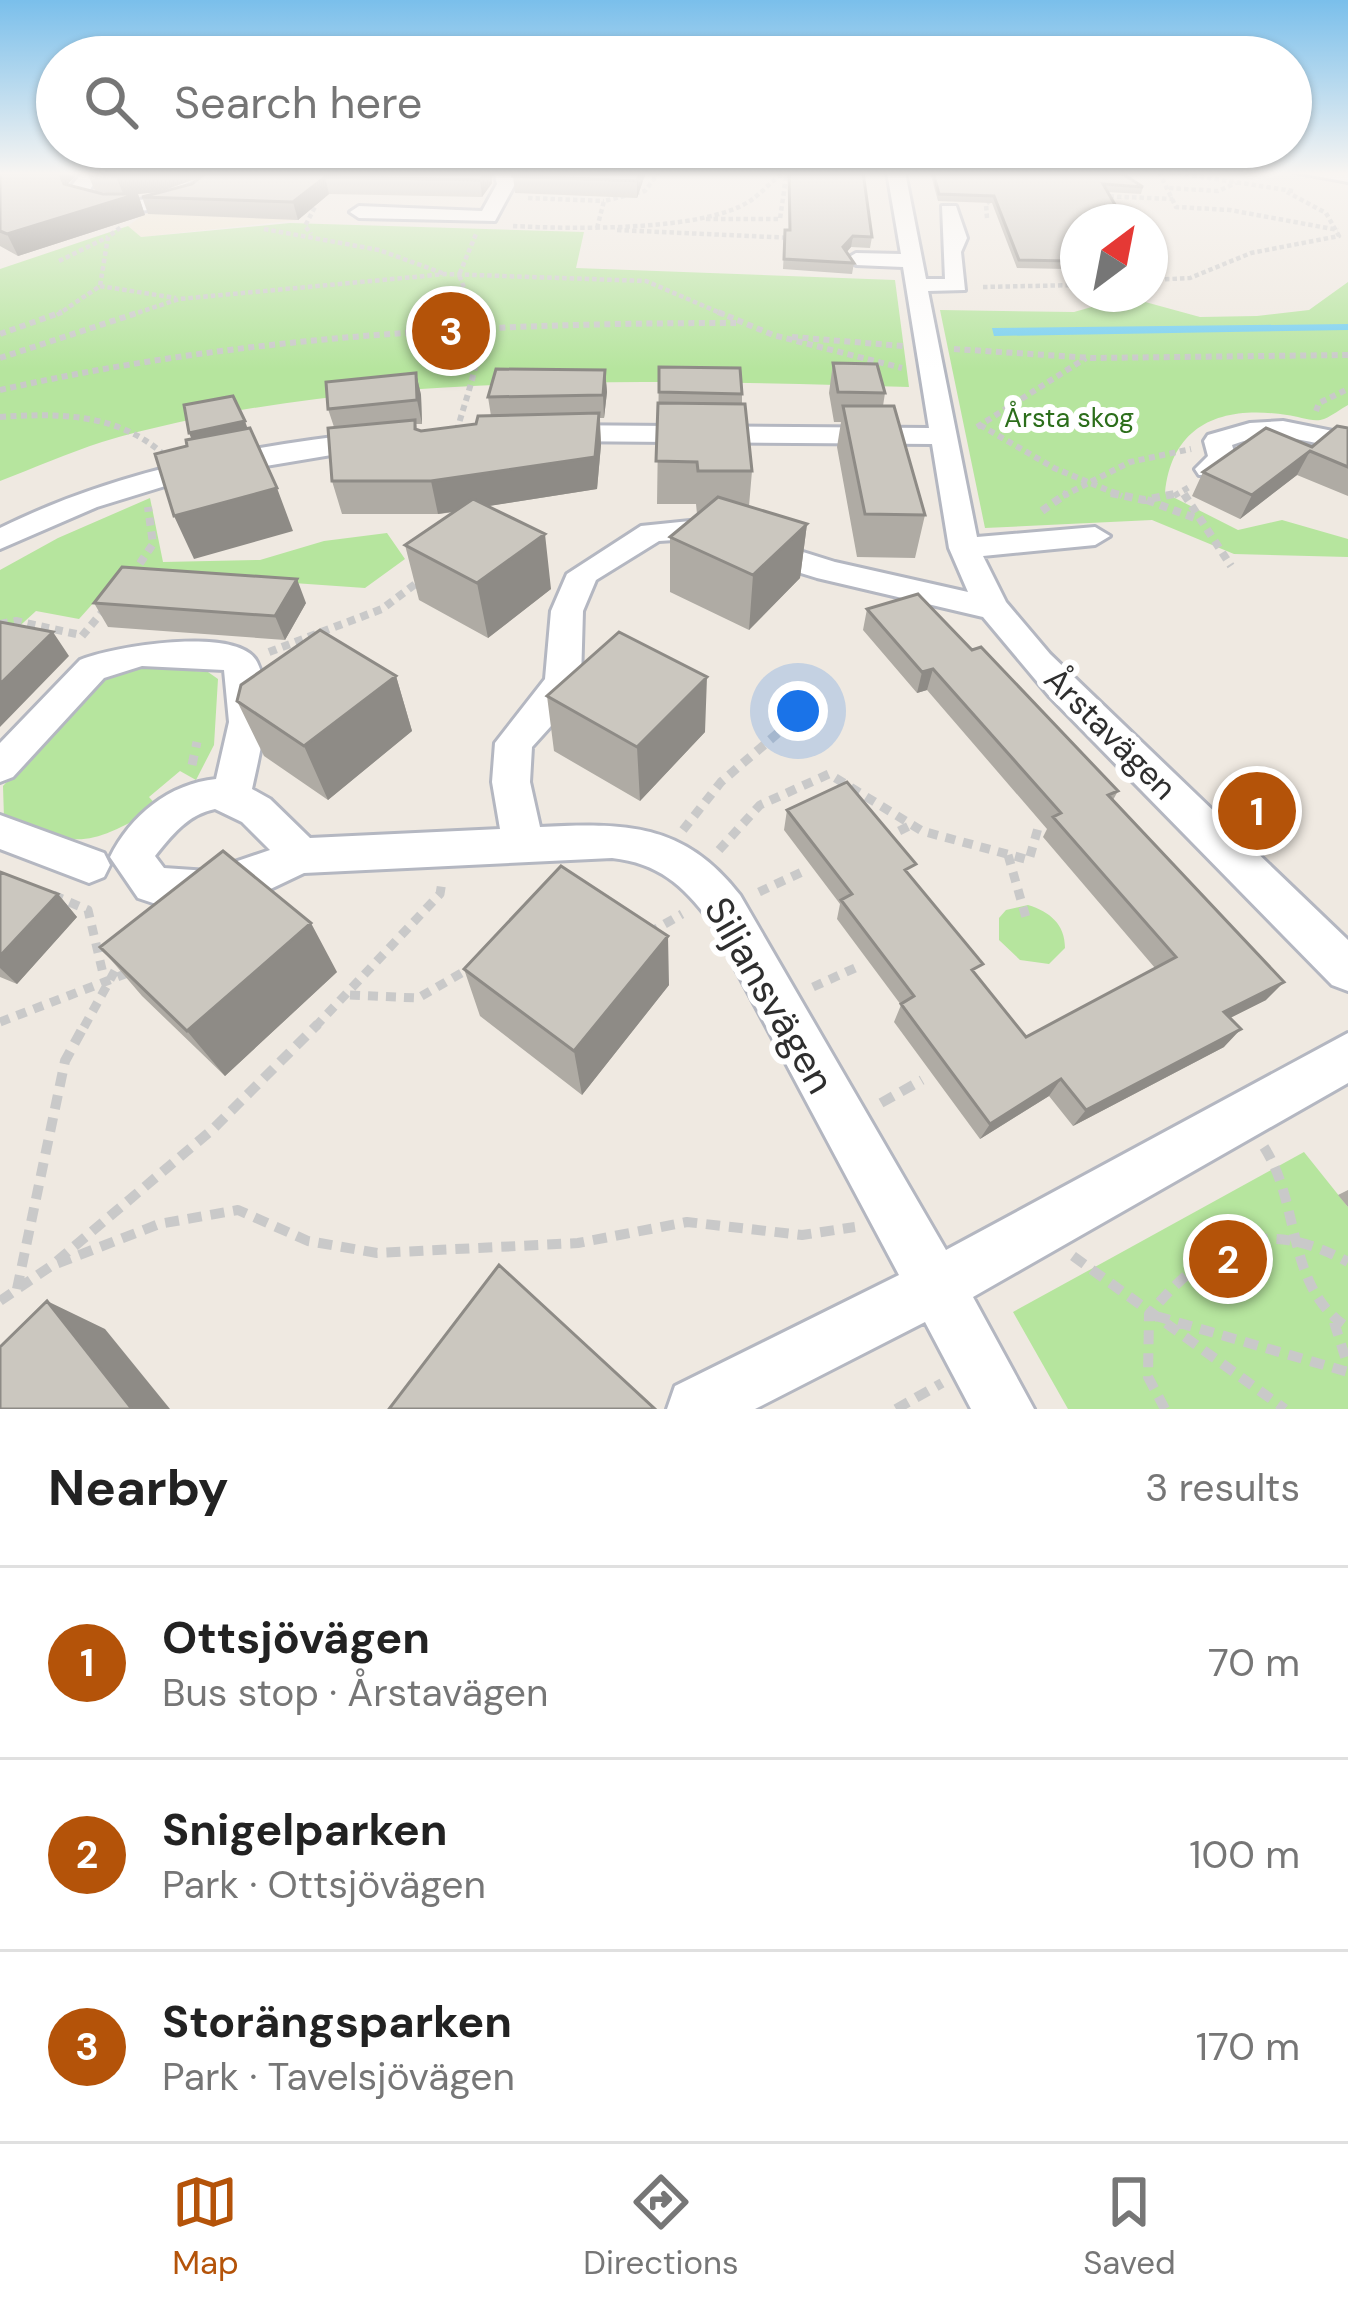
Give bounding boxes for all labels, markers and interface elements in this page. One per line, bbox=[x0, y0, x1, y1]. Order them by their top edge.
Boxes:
search box bbox=[36, 36, 1312, 168]
icon: search bbox=[78, 69, 144, 135]
text: Search here bbox=[174, 73, 422, 132]
north arrow bbox=[1060, 204, 1168, 312]
pin: 3 bbox=[412, 286, 490, 376]
park label: Årsta skog bbox=[1004, 400, 1134, 435]
street label: Årstavägen bbox=[1035, 658, 1186, 809]
your location bbox=[768, 681, 828, 741]
pin: 1 bbox=[1218, 766, 1296, 856]
street label: Siljansvägen bbox=[693, 888, 846, 1103]
pin: 2 bbox=[1189, 1214, 1267, 1304]
text: Nearby bbox=[48, 1454, 229, 1521]
text: 3 results bbox=[1145, 1462, 1300, 1513]
text: Ottsjövägen bbox=[162, 1608, 430, 1667]
text: 1 bbox=[80, 1637, 94, 1688]
text: 70 m bbox=[1208, 1637, 1300, 1688]
text: Bus stop · Årstavägen bbox=[162, 1667, 548, 1718]
text: Snigelparken bbox=[162, 1800, 448, 1859]
text: 2 bbox=[76, 1829, 98, 1880]
text: 100 m bbox=[1189, 1829, 1300, 1880]
text: Park · Ottsjövägen bbox=[162, 1859, 486, 1910]
text: Storängsparken bbox=[162, 1992, 512, 2051]
text: 3 bbox=[75, 2021, 99, 2072]
text: 170 m bbox=[1196, 2021, 1300, 2072]
text: Park · Tavelsjövägen bbox=[162, 2051, 515, 2102]
tab: Map bbox=[172, 2169, 239, 2284]
tab: Directions bbox=[583, 2169, 739, 2284]
tab: Saved bbox=[1083, 2169, 1176, 2284]

